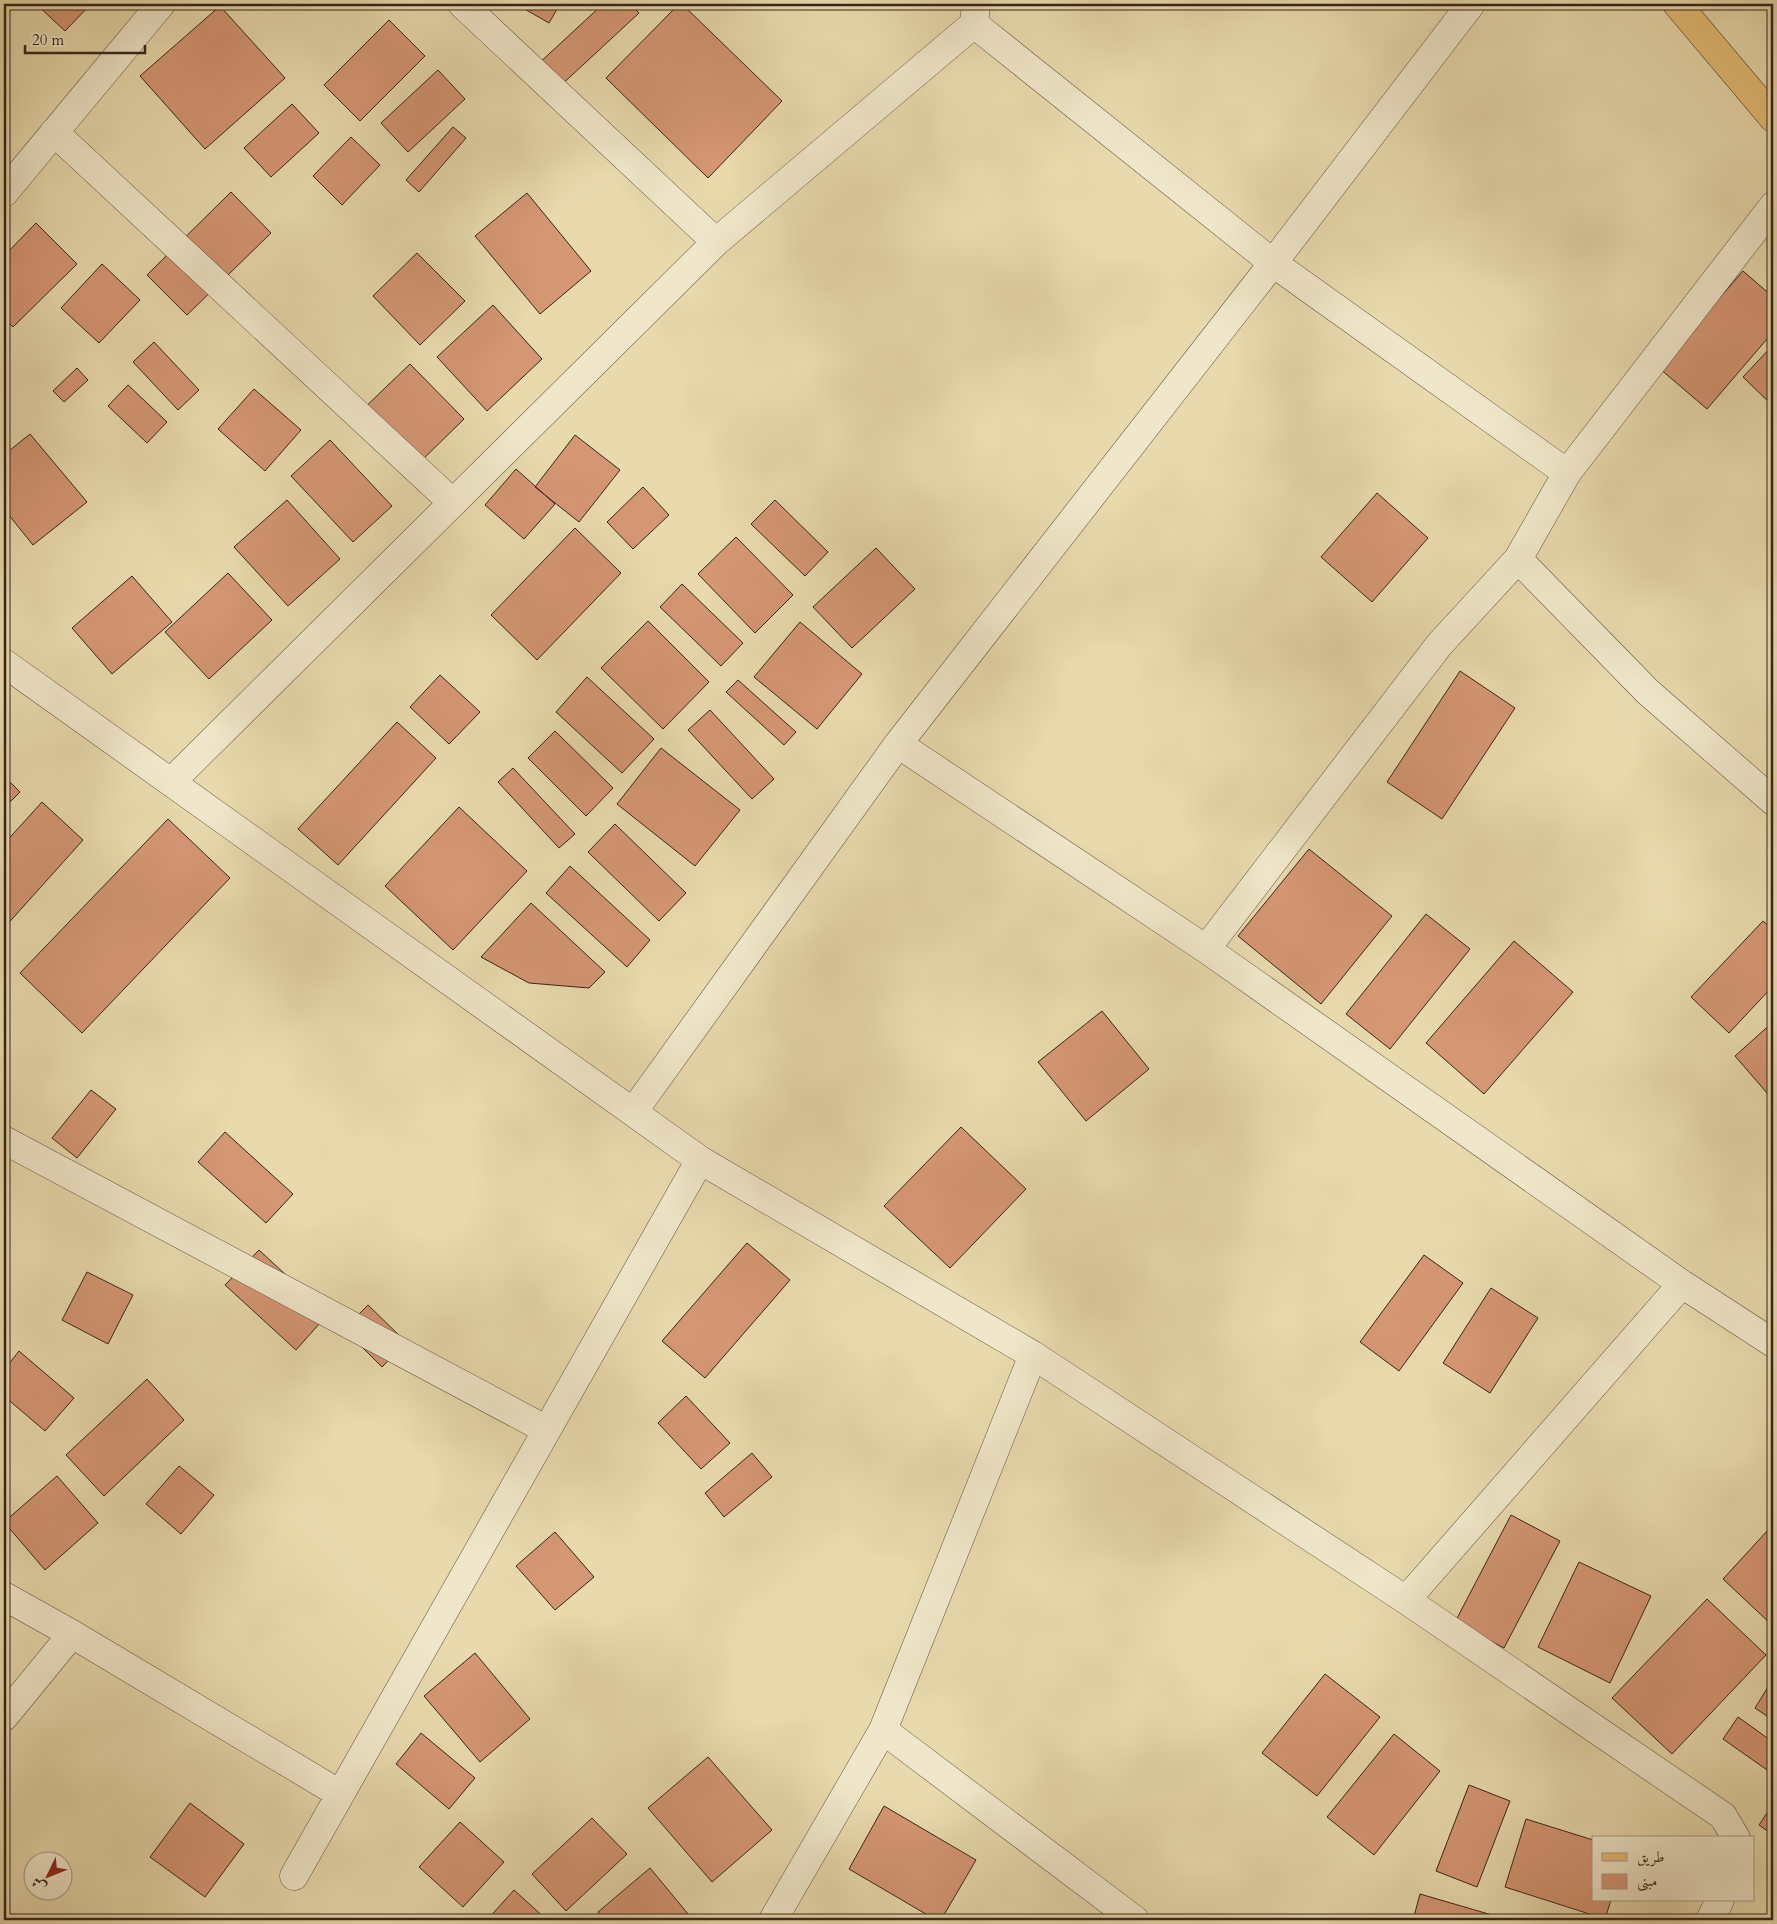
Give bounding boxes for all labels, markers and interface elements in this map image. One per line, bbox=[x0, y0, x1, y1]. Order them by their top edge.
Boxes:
scale bar bbox=[25, 22, 145, 54]
text: 20 m bbox=[32, 30, 64, 50]
legend bbox=[1592, 1836, 1754, 1902]
text: طريق bbox=[1637, 1847, 1664, 1867]
north arrow bbox=[22, 1852, 72, 1902]
text: مبنى bbox=[1637, 1871, 1657, 1892]
text: ش bbox=[27, 1873, 51, 1896]

